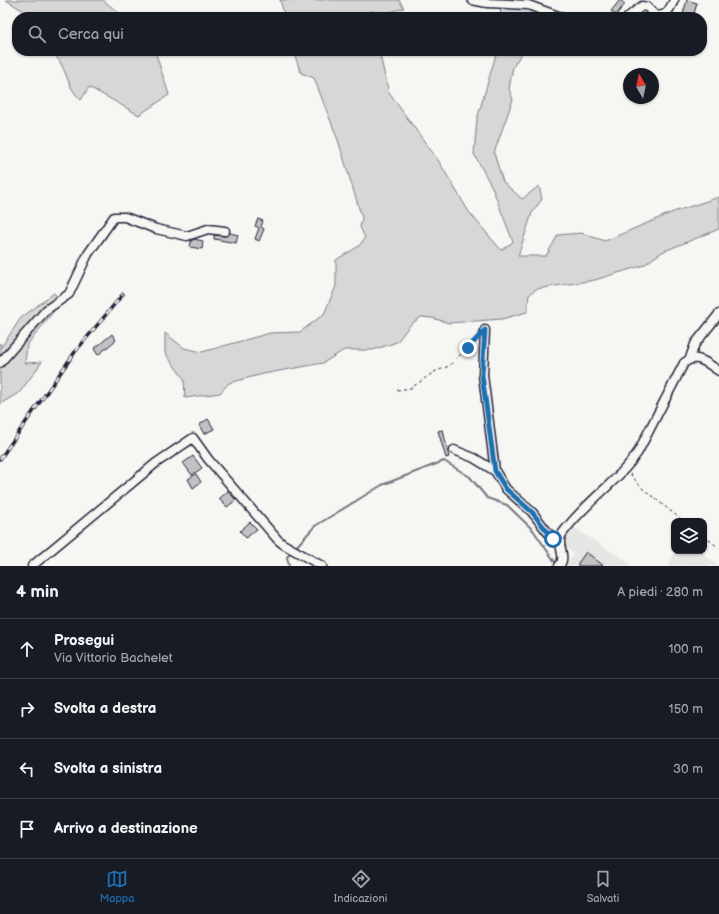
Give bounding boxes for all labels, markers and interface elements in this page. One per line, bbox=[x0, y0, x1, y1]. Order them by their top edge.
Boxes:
search box bbox=[12, 12, 707, 56]
icon: search bbox=[26, 23, 48, 45]
text: Cerca qui bbox=[58, 25, 124, 44]
north arrow bbox=[623, 68, 659, 104]
route end bbox=[459, 339, 477, 357]
map controls bbox=[671, 518, 707, 554]
button: layers bbox=[671, 518, 707, 554]
route start bbox=[544, 530, 562, 548]
text: 4 min bbox=[16, 582, 59, 602]
text: A piedi · 280 m bbox=[617, 584, 703, 600]
text: Prosegui bbox=[54, 631, 114, 650]
icon: ahead bbox=[16, 638, 38, 660]
text: 100 m bbox=[668, 641, 703, 657]
text: Via Vittorio Bachelet bbox=[54, 650, 173, 666]
icon: right bbox=[16, 698, 38, 720]
text: Svolta a destra bbox=[54, 699, 156, 718]
text: 150 m bbox=[669, 701, 703, 717]
icon: left bbox=[16, 758, 38, 780]
text: Svolta a sinistra bbox=[54, 759, 162, 778]
text: 30 m bbox=[673, 761, 703, 777]
icon: arrive bbox=[16, 818, 38, 840]
text: Arrivo a destinazione bbox=[54, 819, 198, 838]
tab: Mappa bbox=[100, 868, 134, 905]
tab: Indicazioni bbox=[334, 868, 387, 905]
tab: Salvati bbox=[587, 868, 619, 905]

